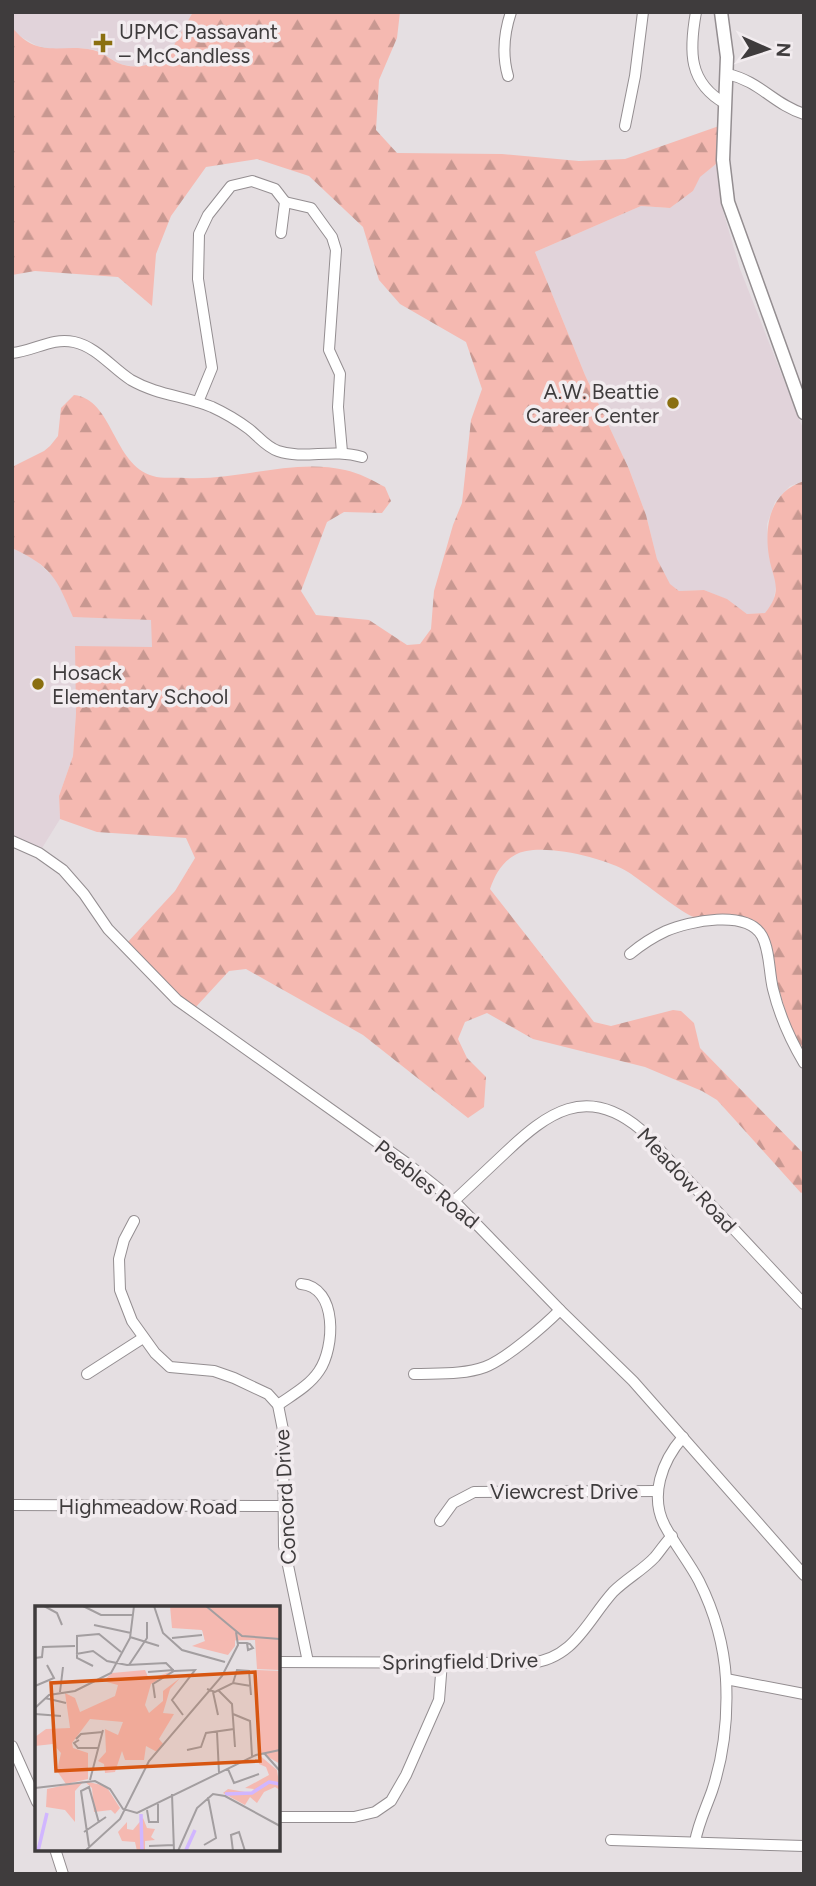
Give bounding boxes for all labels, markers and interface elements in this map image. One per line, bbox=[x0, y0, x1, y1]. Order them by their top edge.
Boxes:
north arrow bbox=[732, 14, 802, 84]
place label: UPMC Passavant – McCandless bbox=[119, 19, 278, 68]
marker: UPMC Passavant – McCandless bbox=[93, 33, 113, 53]
text: N bbox=[772, 42, 795, 58]
place label: A.W. Beattie Career Center bbox=[526, 379, 659, 428]
marker: A.W. Beattie Career Center bbox=[665, 395, 681, 411]
place label: Hosack Elementary School bbox=[52, 660, 228, 709]
marker: Hosack Elementary School bbox=[30, 676, 46, 692]
street label: Meadow Road bbox=[632, 1122, 742, 1238]
street label: Peebles Road bbox=[370, 1134, 484, 1234]
street label: Concord Drive bbox=[269, 1429, 301, 1565]
street label: Viewcrest Drive bbox=[490, 1479, 638, 1504]
street label: Highmeadow Road bbox=[59, 1494, 237, 1519]
inset map bbox=[35, 1606, 280, 1851]
street label: Springfield Drive bbox=[382, 1647, 538, 1675]

